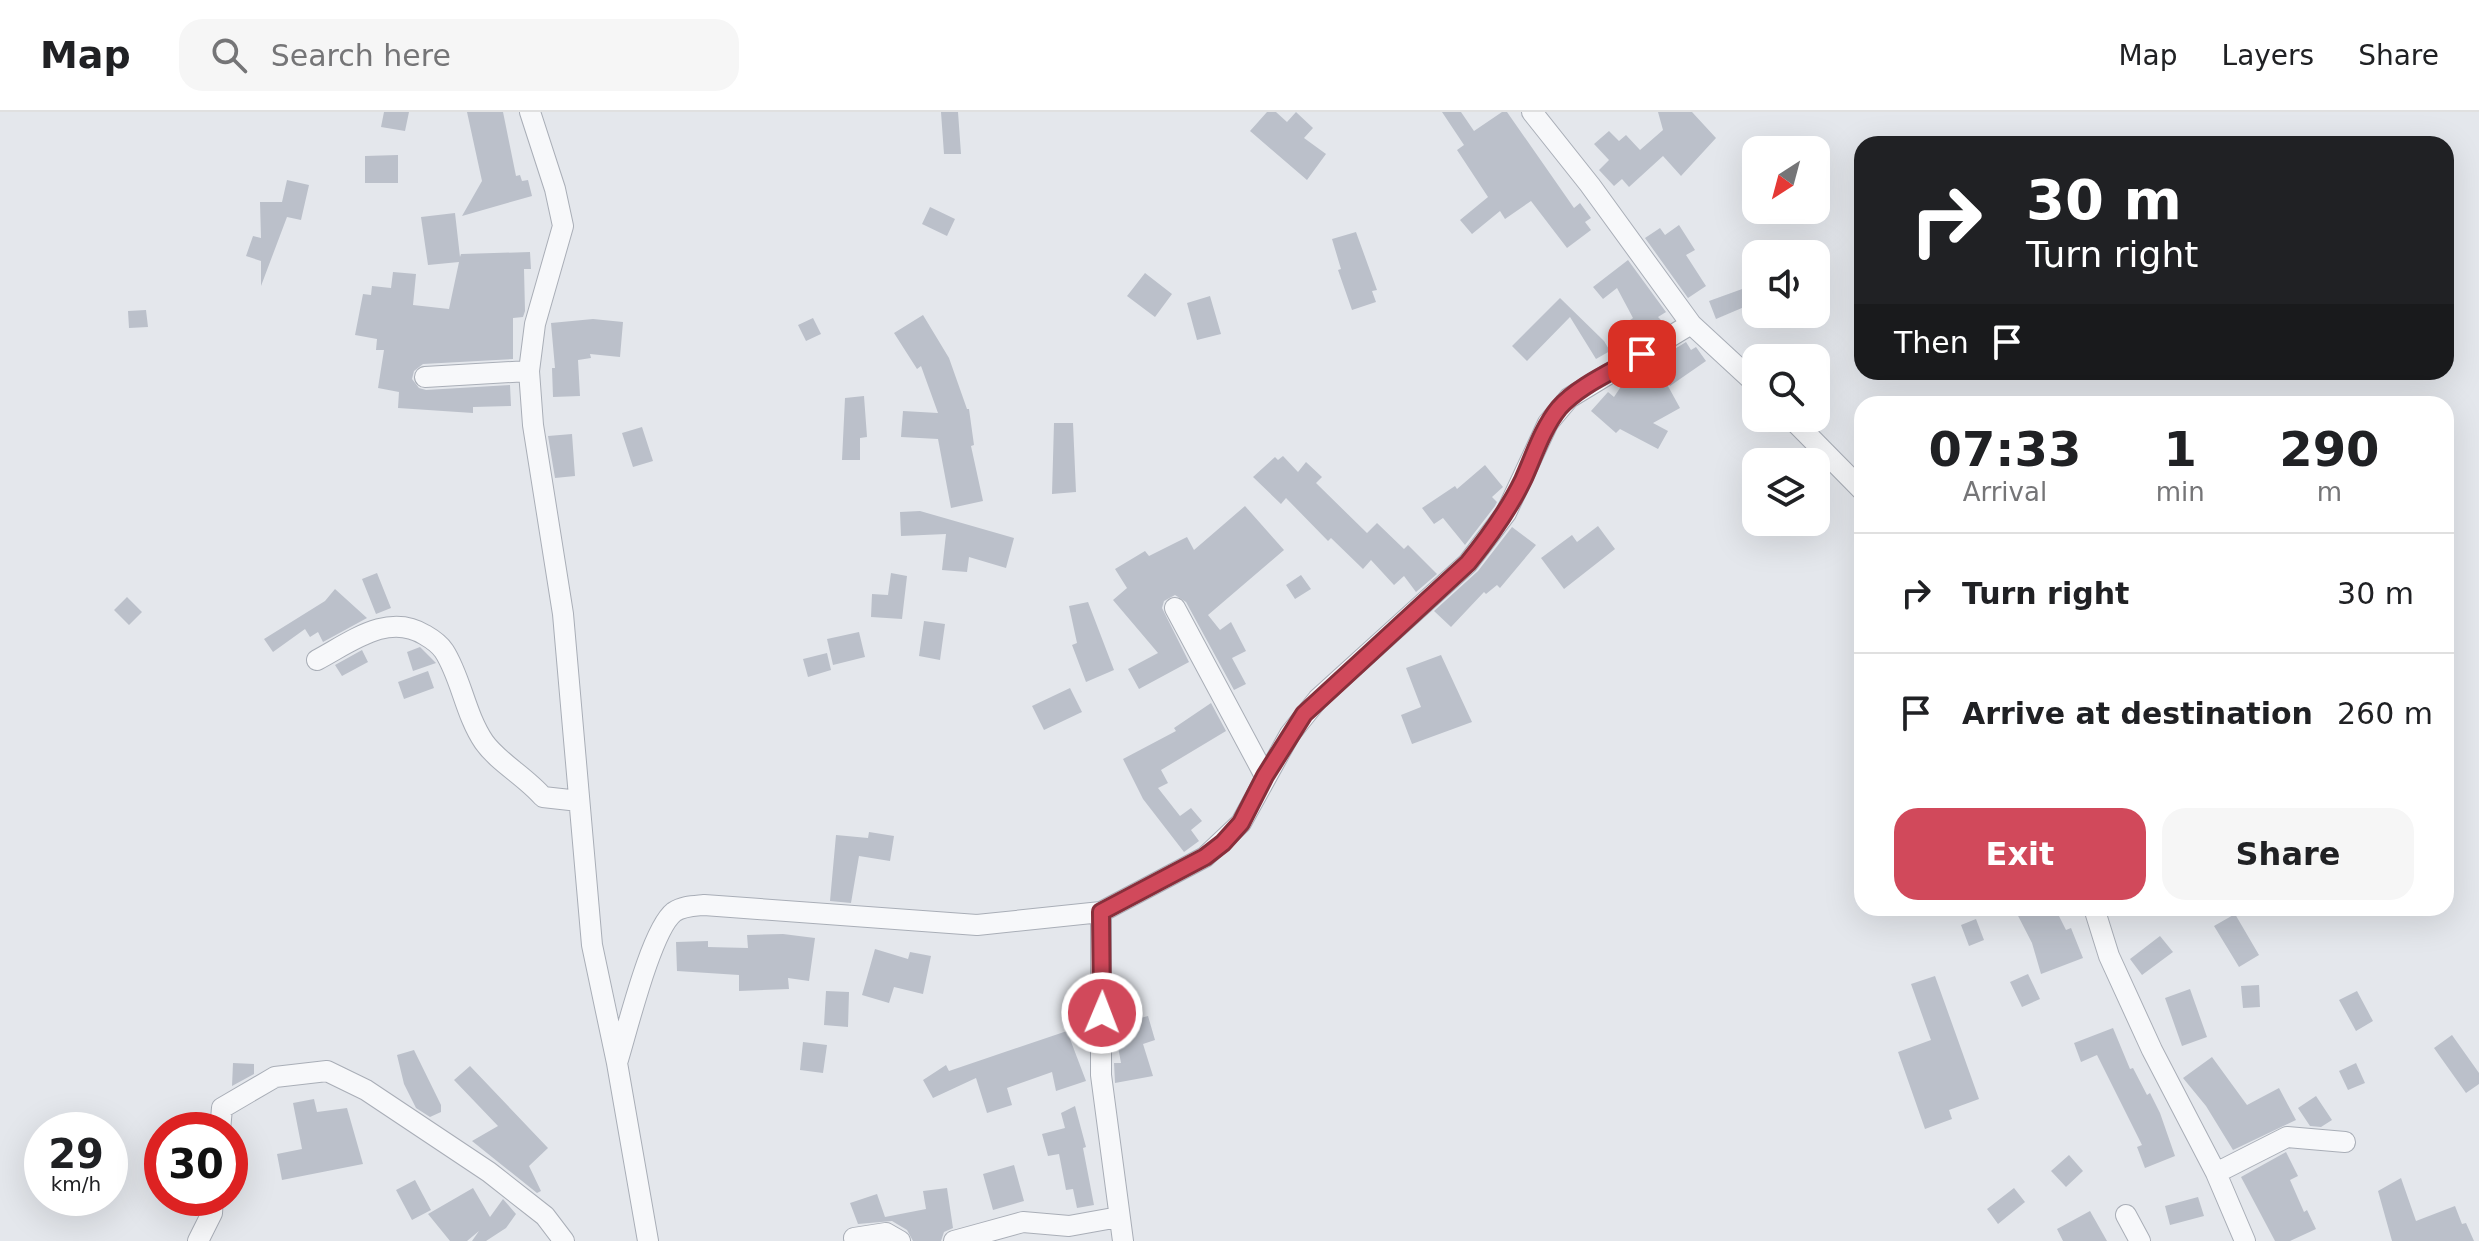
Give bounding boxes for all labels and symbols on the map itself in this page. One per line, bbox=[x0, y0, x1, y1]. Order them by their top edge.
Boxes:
north arrow bbox=[1742, 136, 1830, 224]
pin bbox=[1608, 320, 1676, 388]
position arrow bbox=[1060, 971, 1144, 1055]
speed limit sign: 30 bbox=[144, 1112, 248, 1216]

